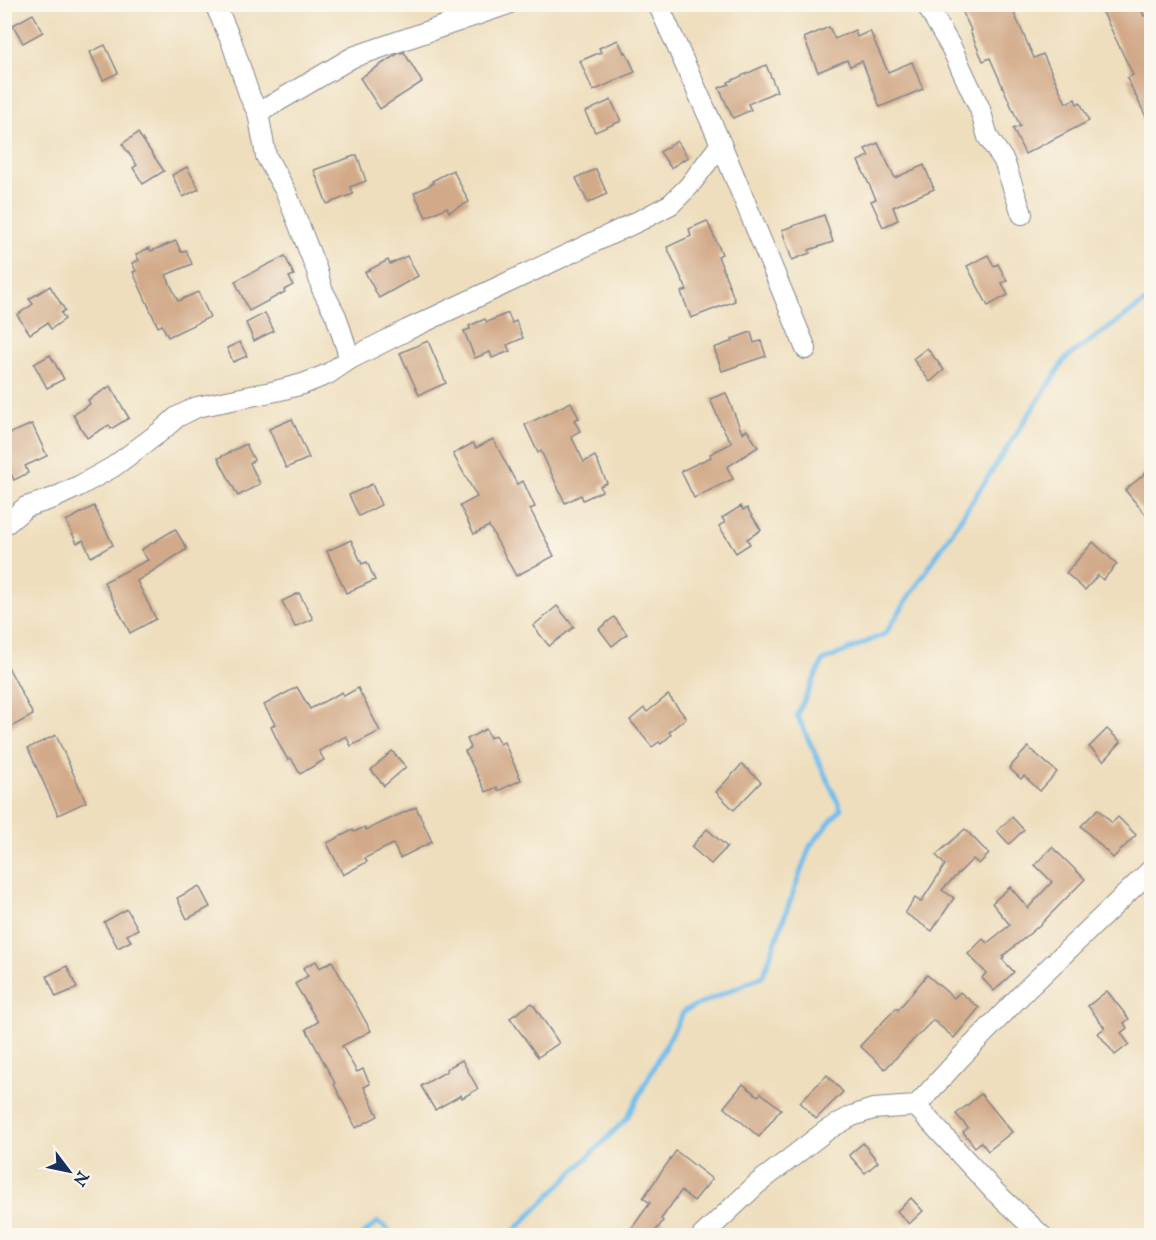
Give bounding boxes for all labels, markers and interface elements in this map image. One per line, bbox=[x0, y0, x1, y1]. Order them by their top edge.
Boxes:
north arrow bbox=[39, 1141, 99, 1201]
text: N bbox=[68, 1166, 93, 1189]

